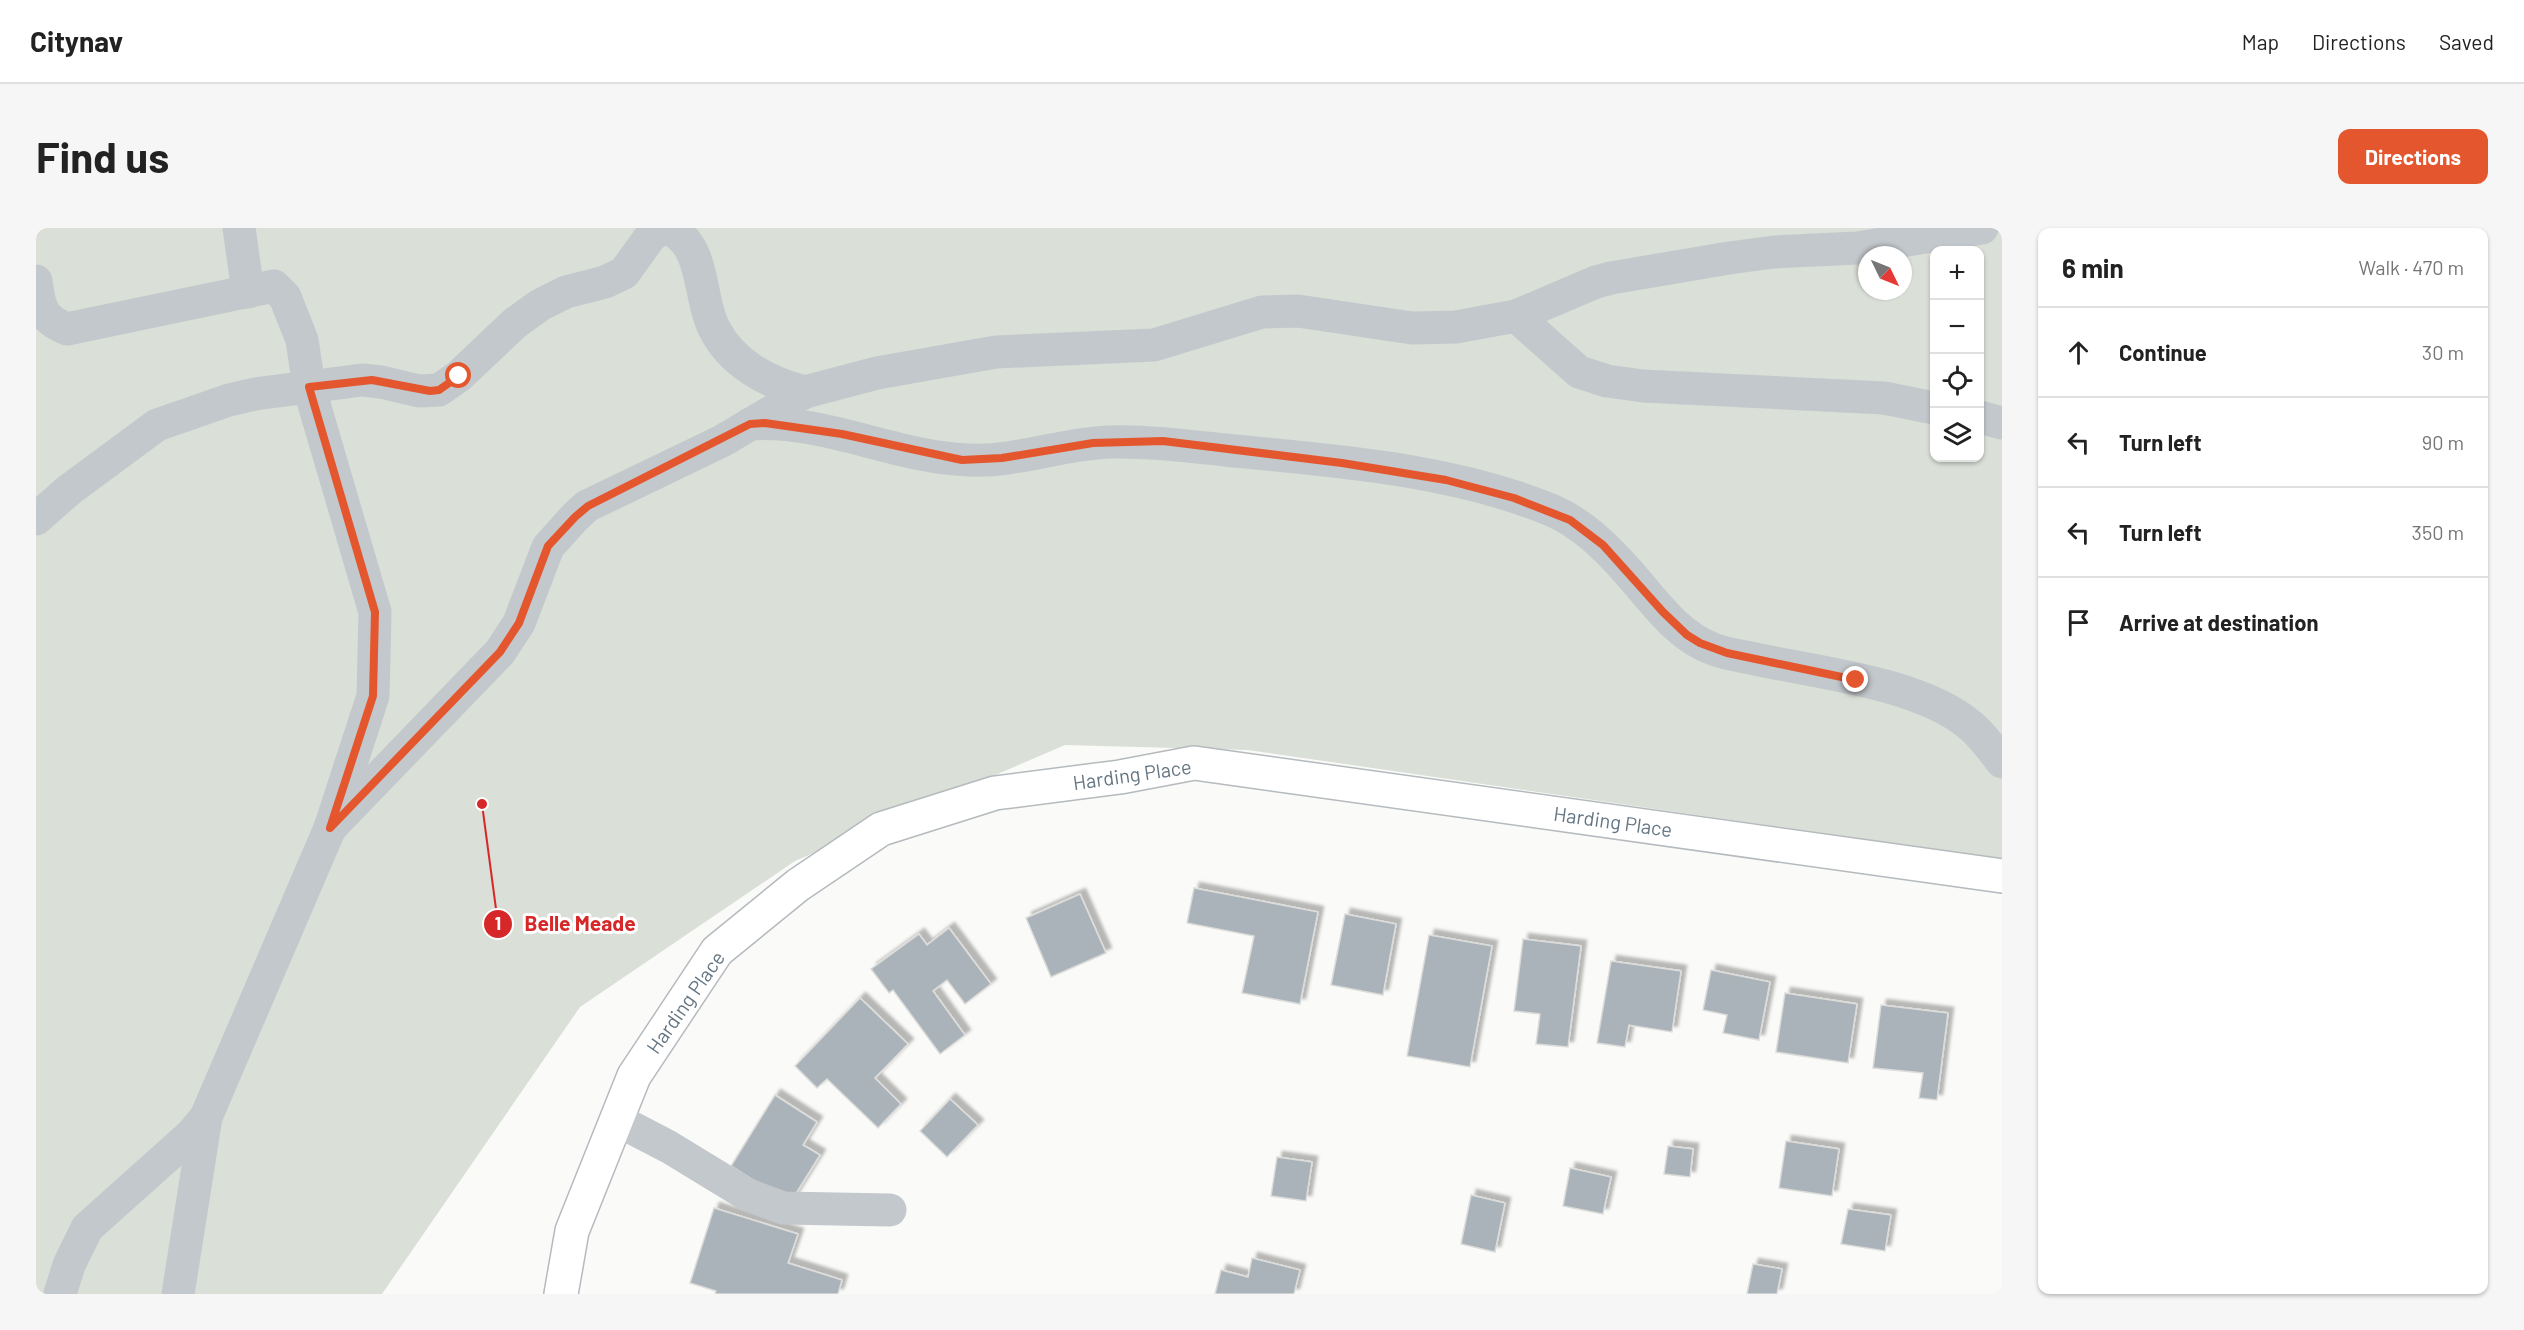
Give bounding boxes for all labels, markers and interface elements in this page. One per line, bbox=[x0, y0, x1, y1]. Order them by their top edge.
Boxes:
text: Citynav bbox=[30, 24, 123, 58]
text: Map bbox=[2242, 29, 2279, 54]
text: Directions bbox=[2312, 29, 2406, 54]
text: Saved bbox=[2439, 29, 2494, 54]
button: Directions bbox=[2338, 129, 2488, 184]
text: Find us bbox=[36, 131, 169, 181]
north arrow bbox=[1858, 246, 1912, 300]
map controls bbox=[1930, 246, 1984, 462]
button: + bbox=[1930, 246, 1984, 300]
text: 6 min bbox=[2062, 252, 2124, 283]
text: Walk · 470 m bbox=[2359, 255, 2464, 279]
button: − bbox=[1930, 300, 1984, 354]
icon: ahead bbox=[2062, 336, 2095, 369]
text: Continue bbox=[2119, 339, 2207, 365]
text: 30 m bbox=[2422, 340, 2464, 364]
button: locate bbox=[1930, 354, 1984, 408]
route start bbox=[445, 362, 471, 388]
button: layers bbox=[1930, 408, 1984, 462]
icon: left bbox=[2062, 426, 2095, 459]
text: Turn left bbox=[2119, 429, 2202, 455]
text: 90 m bbox=[2422, 430, 2464, 454]
icon: left bbox=[2062, 516, 2095, 549]
text: Turn left bbox=[2119, 519, 2202, 545]
text: 350 m bbox=[2412, 520, 2464, 544]
icon: arrive bbox=[2062, 606, 2095, 639]
text: Arrive at destination bbox=[2119, 609, 2318, 635]
route end bbox=[1842, 666, 1868, 692]
street label: Harding Place bbox=[1071, 754, 1193, 794]
street label: Harding Place bbox=[1552, 801, 1674, 841]
callout: Belle Meade bbox=[483, 904, 648, 943]
text: Belle Meade bbox=[524, 910, 636, 935]
text: 1 bbox=[495, 912, 501, 934]
street label: Harding Place bbox=[641, 946, 729, 1058]

